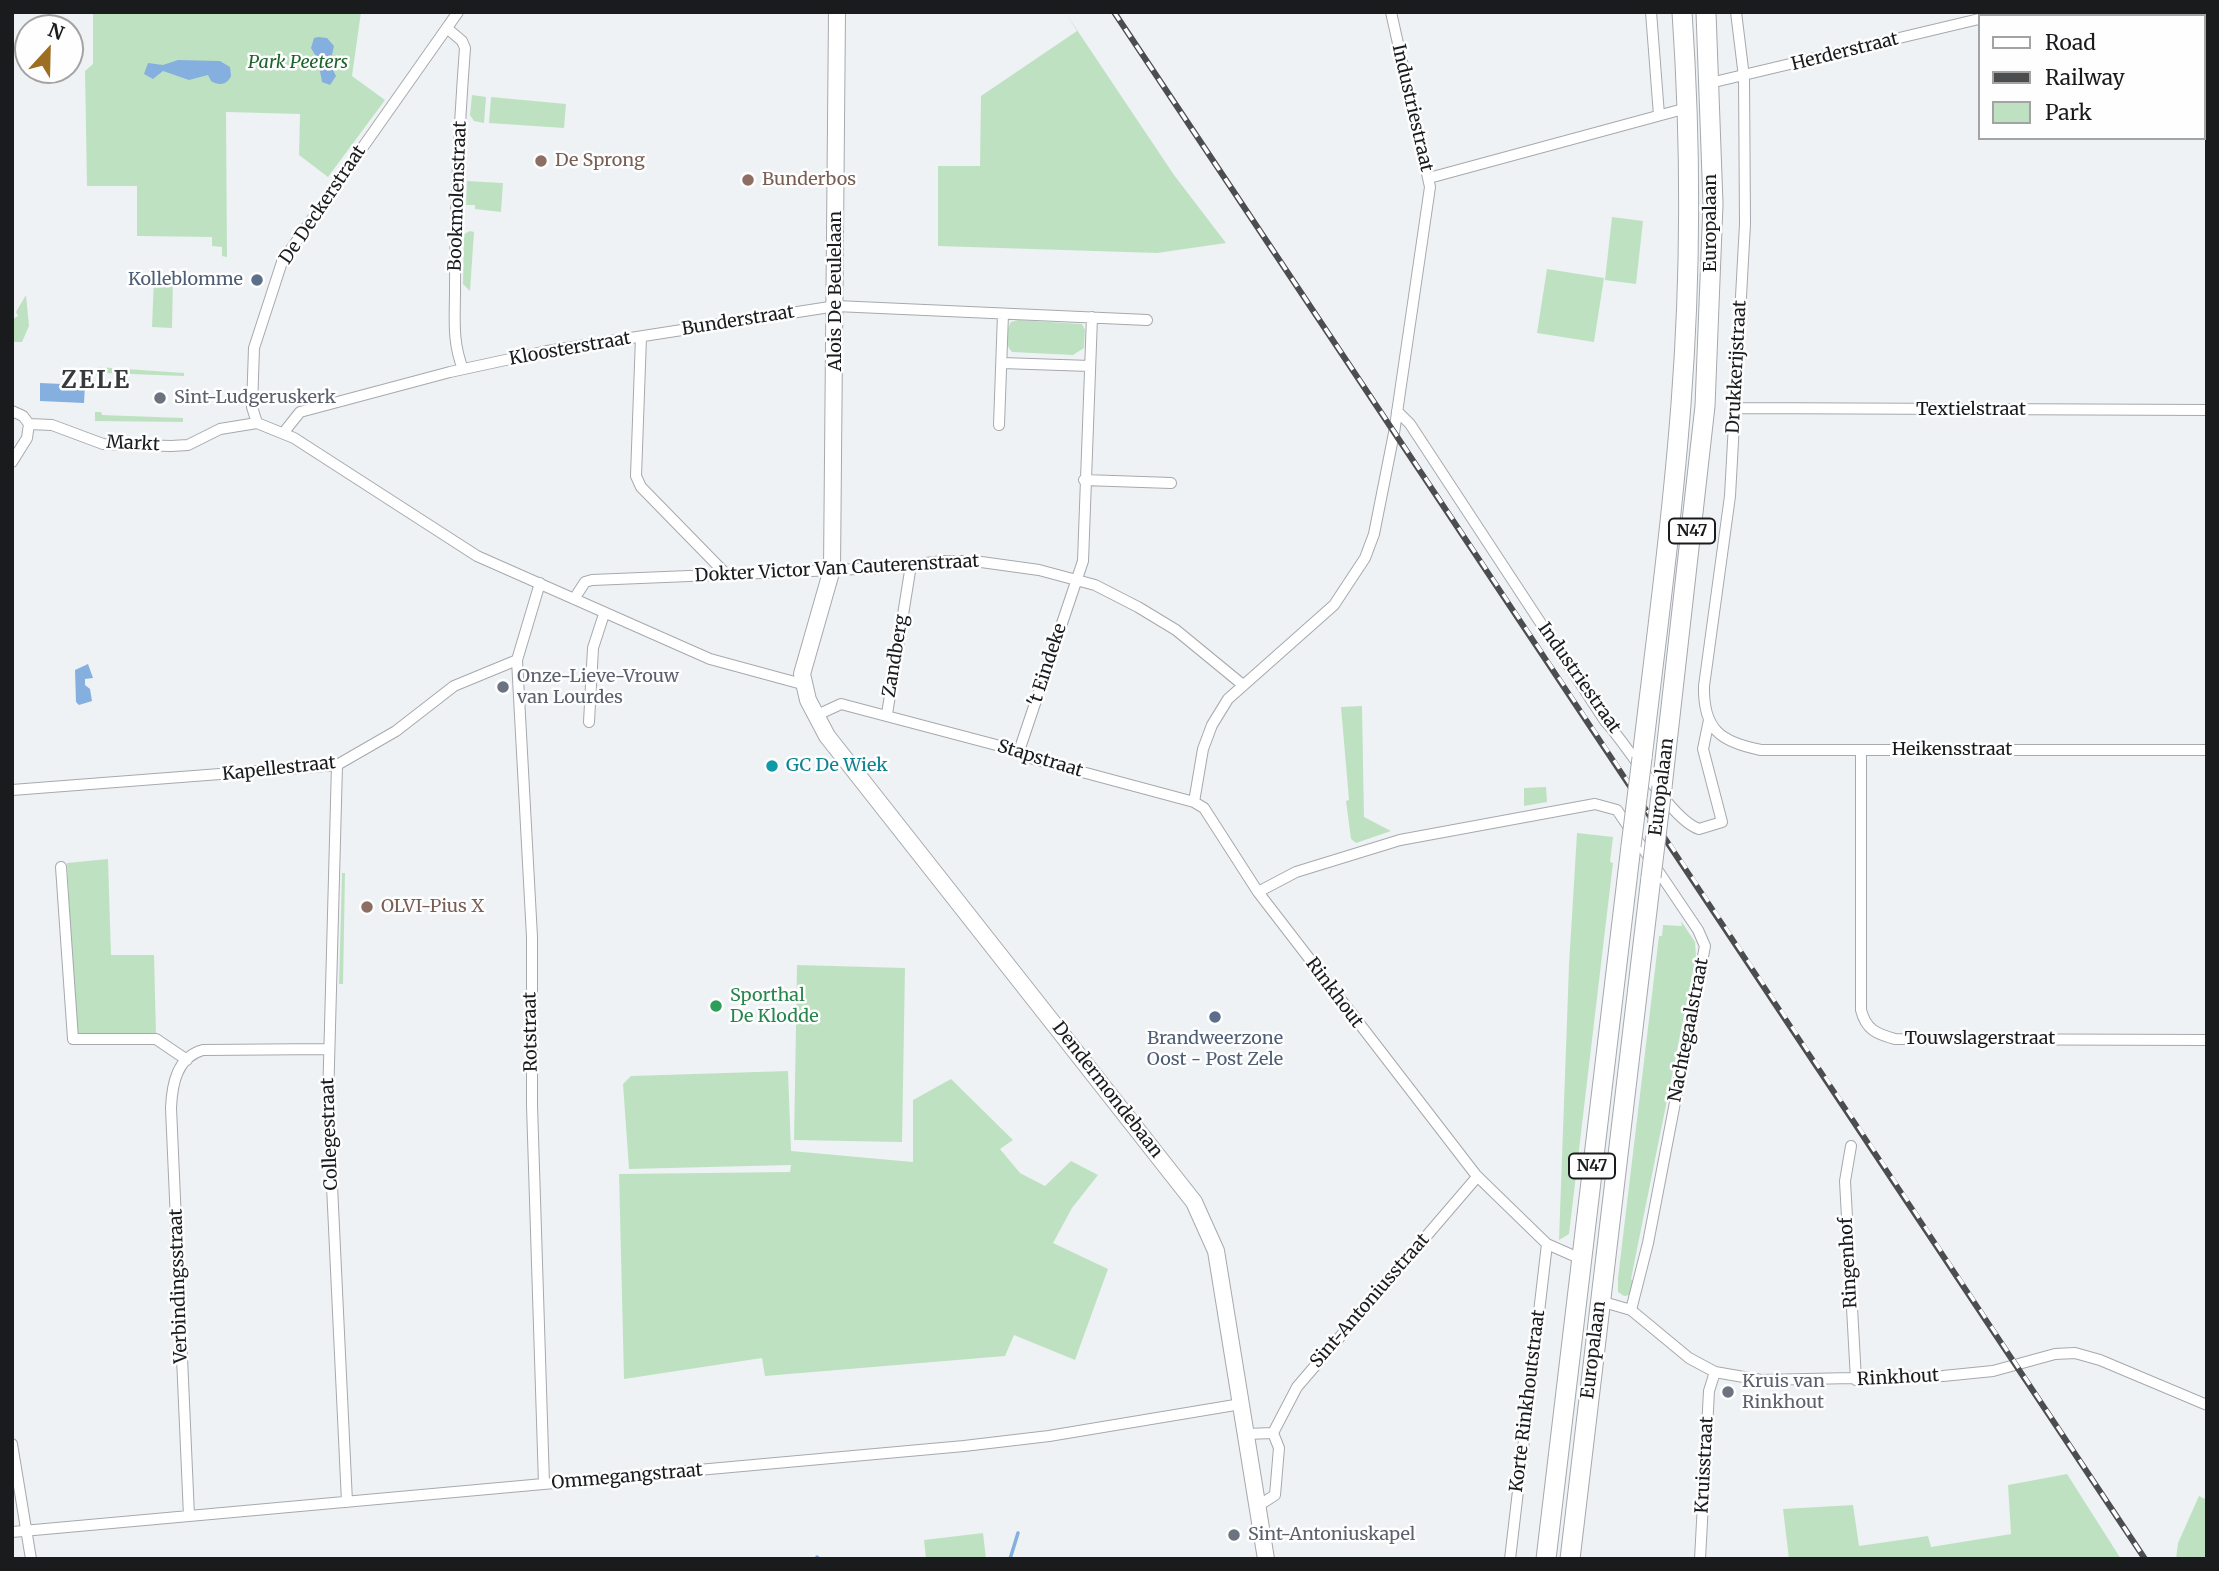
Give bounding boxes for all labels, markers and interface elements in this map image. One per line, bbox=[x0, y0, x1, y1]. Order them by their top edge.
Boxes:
north arrow bbox=[14, 14, 84, 84]
legend bbox=[1978, 14, 2205, 140]
text: N bbox=[45, 17, 68, 45]
street label: Herderstraat bbox=[1789, 28, 1901, 76]
text: Road bbox=[2045, 29, 2096, 56]
street label: Industriestraat bbox=[1387, 42, 1437, 174]
park label: Park Peeters bbox=[248, 52, 348, 74]
text: Railway bbox=[2045, 64, 2125, 91]
text: Park bbox=[2045, 99, 2092, 126]
street label: Bookmolenstraat bbox=[445, 120, 471, 272]
street label: De Deckerstraat bbox=[275, 142, 371, 268]
place label: De Sprong bbox=[555, 150, 645, 172]
marker: De Sprong bbox=[533, 153, 549, 169]
place label: Bunderbos bbox=[762, 169, 856, 191]
marker: Bunderbos bbox=[740, 172, 756, 188]
street label: Europalaan bbox=[1700, 174, 1722, 272]
street label: Alois De Beulelaan bbox=[825, 211, 847, 371]
place label: Kolleblomme bbox=[128, 269, 243, 291]
marker: Kolleblomme bbox=[249, 272, 265, 288]
street label: Drukkerijstraat bbox=[1723, 300, 1751, 434]
street label: Bunderstraat bbox=[680, 301, 796, 341]
street label: Kloosterstraat bbox=[507, 328, 633, 370]
district label: ZELE bbox=[61, 367, 131, 395]
place label: Sint-Ludgeruskerk bbox=[174, 387, 336, 409]
marker: Sint-Ludgeruskerk bbox=[152, 390, 168, 406]
street label: Textielstraat bbox=[1916, 399, 2026, 421]
street label: Markt bbox=[106, 432, 160, 456]
road number: N47 bbox=[1669, 518, 1715, 544]
street label: Dokter Victor Van Cauterenstraat bbox=[694, 551, 980, 587]
street label: Zandberg bbox=[879, 613, 913, 699]
street label: Industriestraat bbox=[1533, 619, 1625, 737]
street label: 't Eindeke bbox=[1024, 621, 1072, 709]
place label: Onze-Lieve-Vrouw van Lourdes bbox=[517, 666, 679, 708]
marker: Onze-Lieve-Vrouw van Lourdes bbox=[495, 679, 511, 695]
street label: Stapstraat bbox=[995, 736, 1085, 782]
street label: Europalaan bbox=[1645, 737, 1679, 837]
street label: Heikensstraat bbox=[1892, 739, 2012, 761]
street label: Kapellestraat bbox=[221, 752, 337, 786]
place label: GC De Wiek bbox=[786, 755, 888, 777]
marker: GC De Wiek bbox=[764, 758, 780, 774]
place label: OLVI-Pius X bbox=[381, 896, 484, 918]
marker: OLVI-Pius X bbox=[359, 899, 375, 915]
street label: Rinkhout bbox=[1301, 954, 1367, 1032]
street label: Nachtegaalstraat bbox=[1664, 956, 1714, 1104]
place label: Sporthal De Klodde bbox=[730, 985, 819, 1028]
street label: Rotstraat bbox=[520, 992, 542, 1072]
marker: Sporthal De Klodde bbox=[708, 998, 724, 1014]
marker: Brandweerzone Oost - Post Zele bbox=[1207, 1009, 1223, 1025]
street label: Dendermondebaan bbox=[1047, 1018, 1167, 1162]
place label: Brandweerzone Oost - Post Zele bbox=[1147, 1028, 1283, 1070]
street label: Touwslagerstraat bbox=[1905, 1028, 2055, 1050]
street label: Collegestraat bbox=[317, 1077, 343, 1191]
road number: N47 bbox=[1569, 1154, 1615, 1178]
street label: Verbindingsstraat bbox=[166, 1208, 192, 1364]
street label: Ringenhof bbox=[1836, 1217, 1862, 1309]
street label: Sint-Antoniusstraat bbox=[1306, 1230, 1434, 1372]
street label: Europalaan bbox=[1577, 1300, 1611, 1400]
street label: Korte Rinkhoutstraat bbox=[1506, 1308, 1550, 1494]
street label: Rinkhout bbox=[1856, 1365, 1940, 1391]
place label: Kruis van Rinkhout bbox=[1742, 1371, 1825, 1414]
marker: Kruis van Rinkhout bbox=[1720, 1384, 1736, 1400]
street label: Kruisstraat bbox=[1692, 1416, 1718, 1514]
street label: Ommegangstraat bbox=[551, 1460, 703, 1494]
place label: Sint-Antoniuskapel bbox=[1248, 1524, 1415, 1546]
marker: Sint-Antoniuskapel bbox=[1226, 1527, 1242, 1543]

